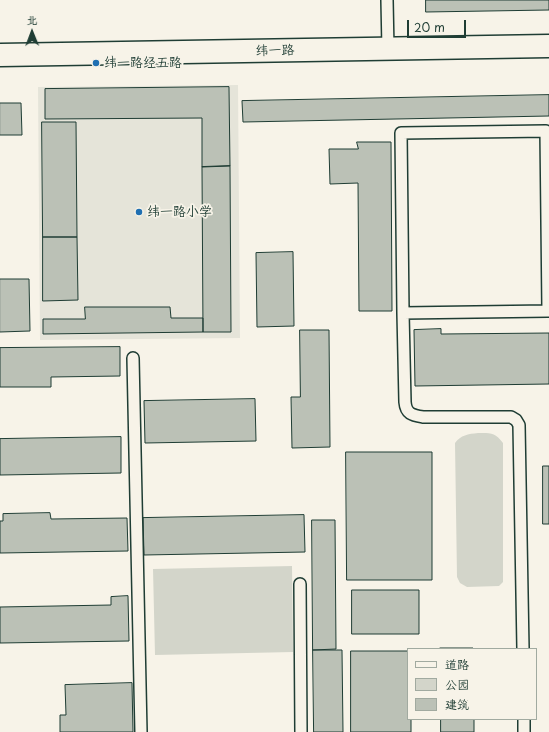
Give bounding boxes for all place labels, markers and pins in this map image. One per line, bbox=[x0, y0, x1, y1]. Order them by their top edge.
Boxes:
place label: 纬一路经五路 bbox=[104, 55, 182, 71]
marker: 纬一路经五路 bbox=[91, 58, 101, 68]
place label: 纬一路小学 bbox=[147, 204, 212, 220]
marker: 纬一路小学 bbox=[134, 207, 144, 217]

